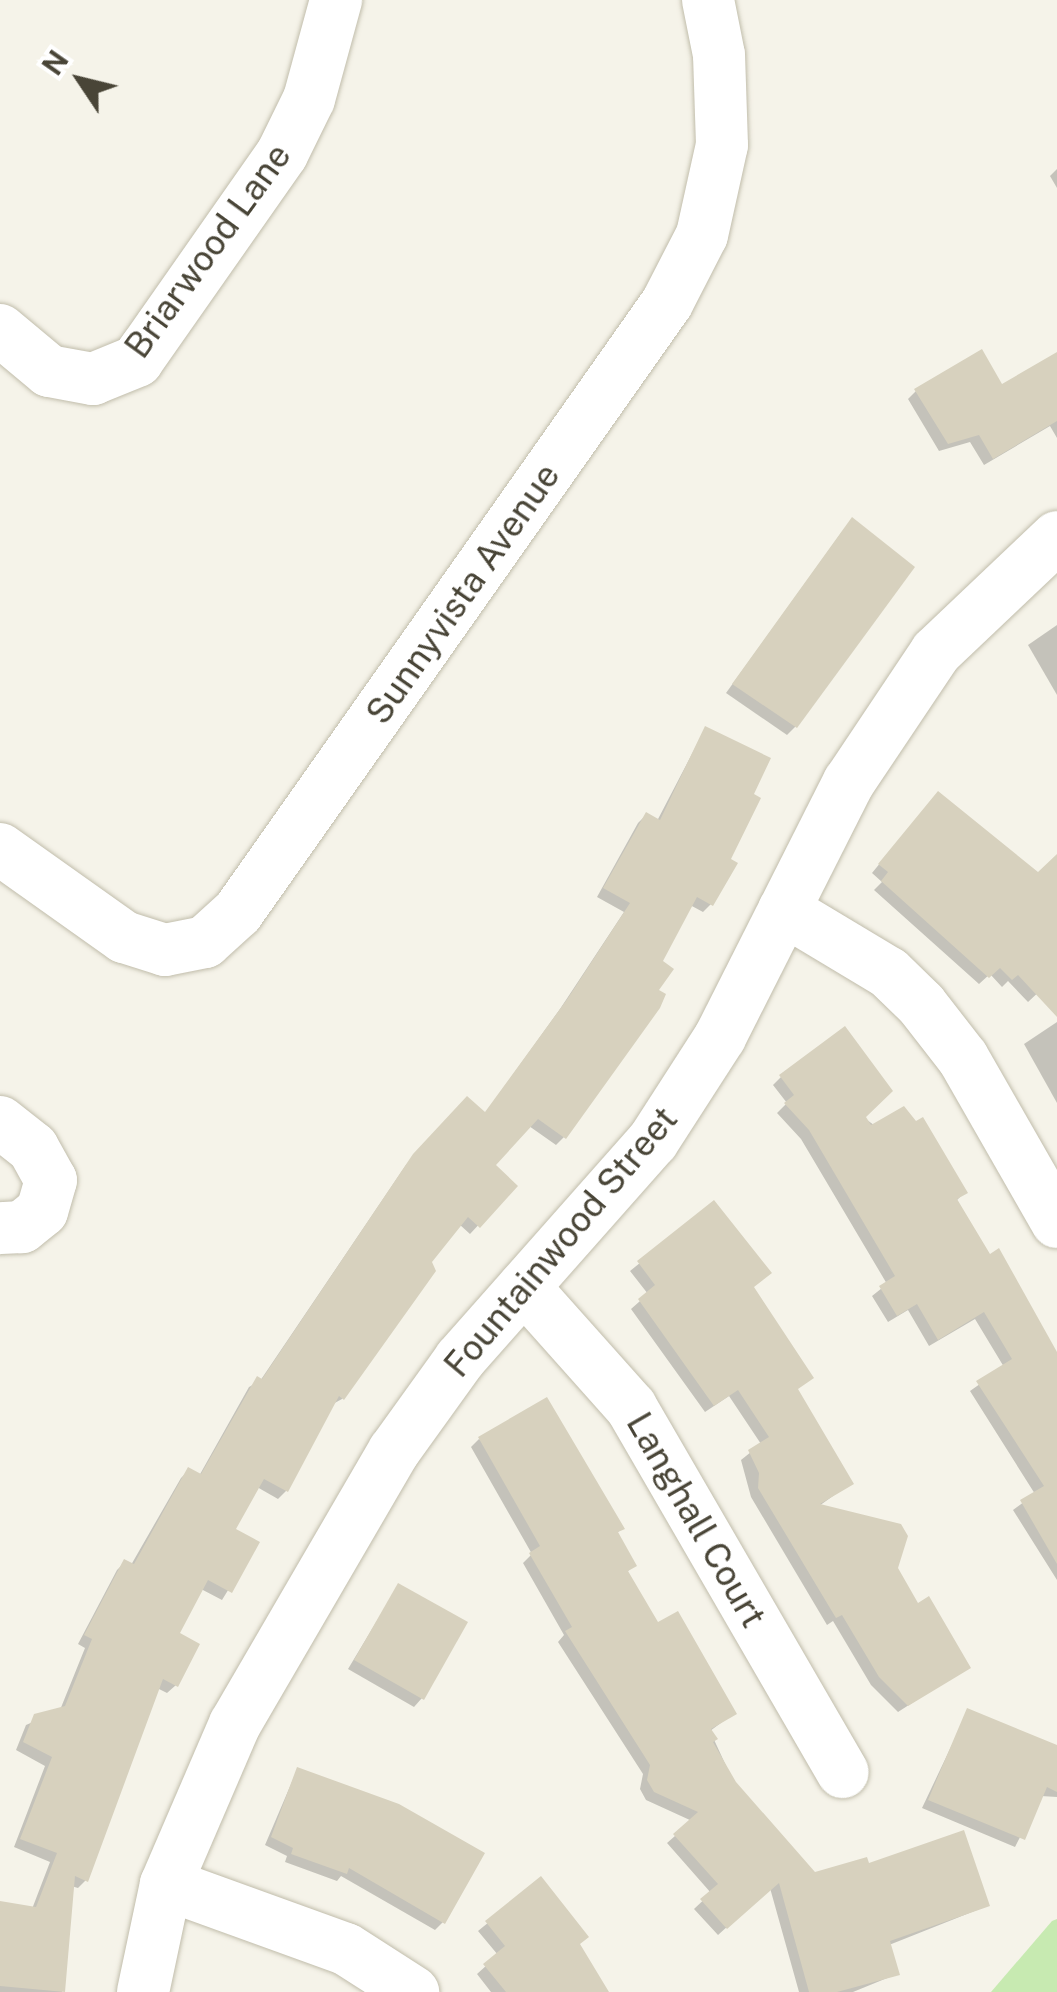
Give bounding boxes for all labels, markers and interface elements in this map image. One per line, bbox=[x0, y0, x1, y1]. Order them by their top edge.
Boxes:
north arrow bbox=[30, 30, 130, 130]
text: N bbox=[35, 44, 75, 81]
street label: Briarwood Lane bbox=[116, 136, 300, 366]
street label: Sunnyvista Avenue bbox=[357, 456, 569, 732]
street label: Fountainwood Street bbox=[436, 1098, 686, 1386]
street label: Langhall Court bbox=[618, 1405, 774, 1635]

